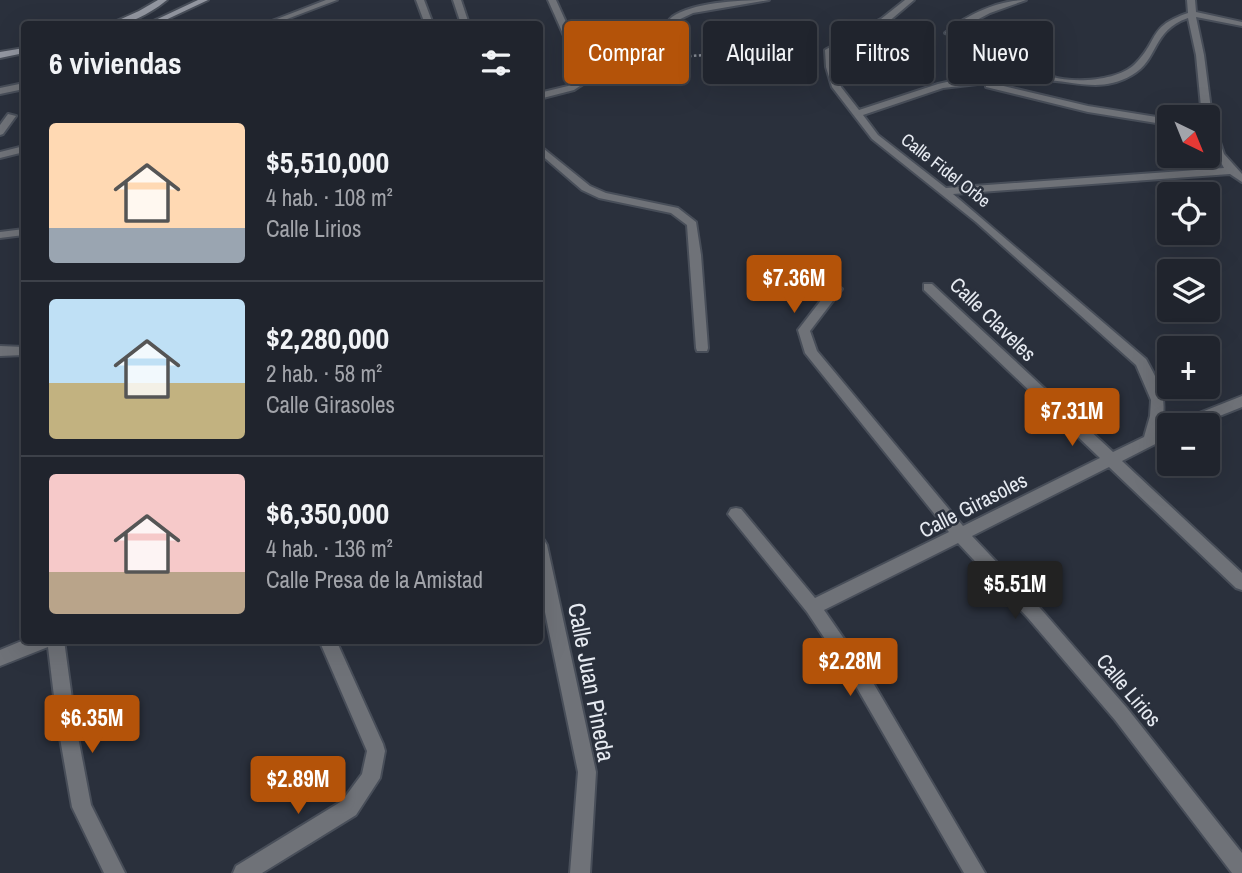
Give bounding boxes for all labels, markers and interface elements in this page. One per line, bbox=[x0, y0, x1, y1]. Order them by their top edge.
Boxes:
chip: Comprar bbox=[564, 21, 689, 84]
chip: Alquilar bbox=[703, 21, 817, 84]
chip: Filtros bbox=[831, 21, 934, 84]
chip: Nuevo bbox=[948, 21, 1053, 84]
text: 6 viviendas bbox=[49, 43, 182, 83]
icon: filters bbox=[477, 44, 515, 82]
north arrow bbox=[1157, 105, 1220, 168]
map controls bbox=[1157, 105, 1220, 476]
street label: Calle Fidel Orbe bbox=[896, 127, 996, 213]
text: $5,510,000 bbox=[266, 142, 389, 182]
icon: home bbox=[105, 151, 189, 235]
text: 4 hab. · 108 m² bbox=[266, 182, 393, 213]
button: locate bbox=[1157, 182, 1220, 245]
text: Calle Lirios bbox=[266, 213, 361, 244]
pin: $7.36M bbox=[737, 256, 851, 315]
button: layers bbox=[1157, 259, 1220, 322]
text: $7.36M bbox=[763, 262, 825, 293]
street label: Calle Claveles bbox=[943, 270, 1043, 368]
text: $2,280,000 bbox=[266, 318, 389, 358]
icon: home bbox=[105, 327, 189, 411]
button: + bbox=[1157, 336, 1220, 399]
text: 2 hab. · 58 m² bbox=[266, 358, 382, 389]
pin: $7.31M bbox=[1015, 388, 1129, 448]
text: Calle Girasoles bbox=[266, 389, 395, 420]
text: $7.31M bbox=[1041, 395, 1103, 426]
button: − bbox=[1157, 413, 1220, 476]
street label: Calle Girasoles bbox=[914, 465, 1032, 545]
text: $6,350,000 bbox=[266, 493, 389, 533]
icon: home bbox=[105, 502, 189, 586]
text: 4 hab. · 136 m² bbox=[266, 533, 393, 564]
pin: $5.51M bbox=[958, 562, 1072, 621]
text: Calle Presa de la Amistad bbox=[266, 564, 483, 595]
text: $5.51M bbox=[984, 568, 1046, 599]
street label: Calle Juan Pineda bbox=[561, 600, 623, 764]
pin: $2.28M bbox=[793, 638, 907, 698]
text: $2.28M bbox=[819, 645, 881, 676]
street label: Calle Lirios bbox=[1090, 647, 1168, 733]
pin: $6.35M bbox=[35, 696, 149, 755]
text: $6.35M bbox=[61, 702, 123, 733]
pin: $2.89M bbox=[241, 756, 355, 816]
text: $2.89M bbox=[267, 763, 329, 794]

